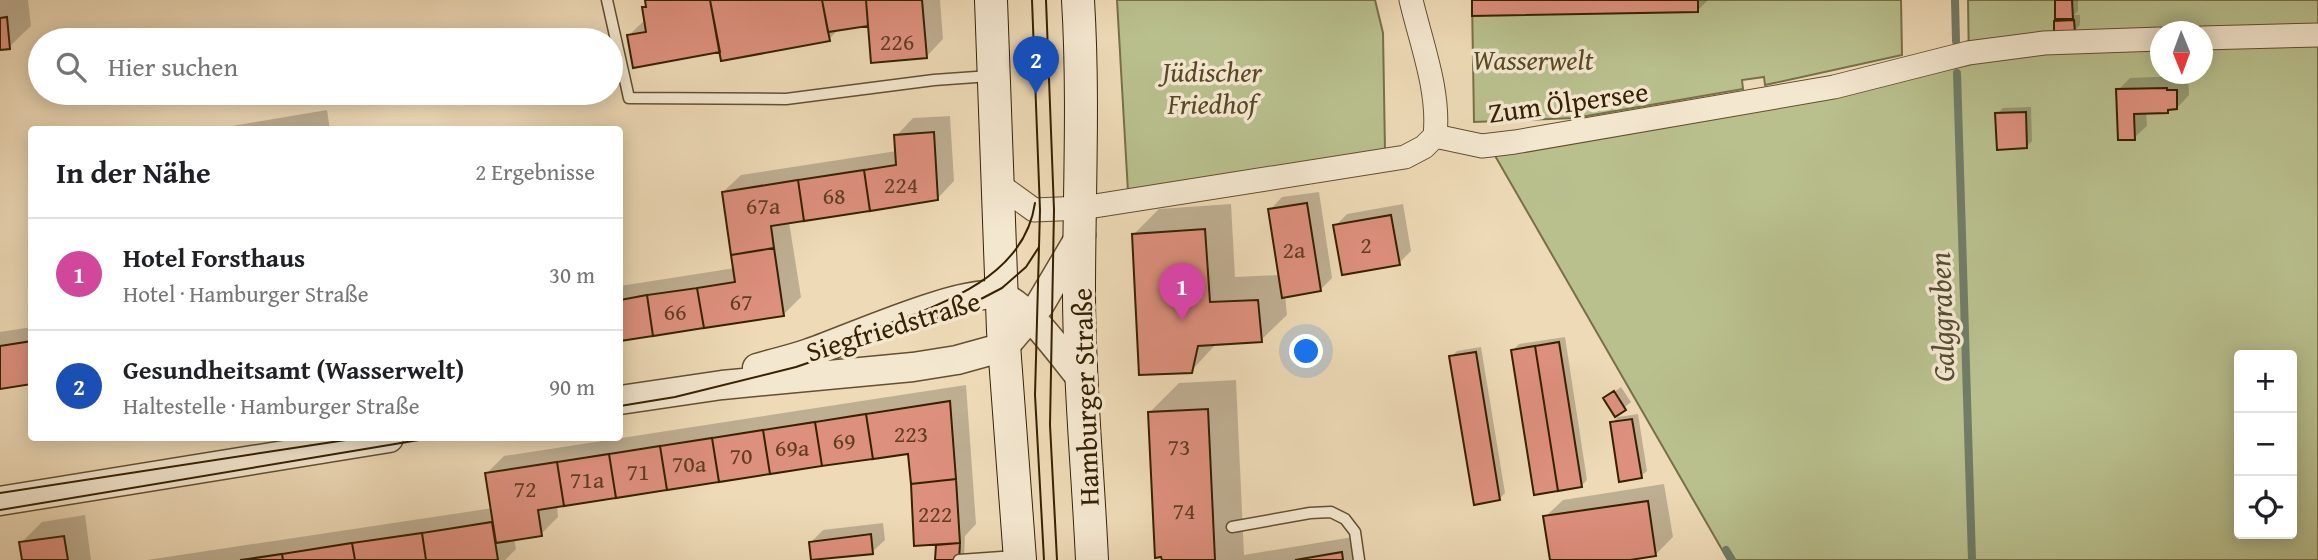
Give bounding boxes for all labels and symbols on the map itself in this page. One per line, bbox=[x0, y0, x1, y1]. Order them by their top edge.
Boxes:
north arrow bbox=[2150, 21, 2213, 84]
house number: 226 bbox=[880, 24, 914, 59]
pin: 2 bbox=[1013, 36, 1059, 94]
park label: Wasserwelt bbox=[1473, 39, 1595, 80]
park label: Jüdischer Friedhof bbox=[1158, 51, 1264, 124]
street label: Zum Ölpersee bbox=[1485, 70, 1651, 133]
house number: 224 bbox=[884, 167, 918, 202]
house number: 68 bbox=[822, 178, 846, 213]
house number: 67a bbox=[746, 188, 781, 223]
house number: 2 bbox=[1360, 227, 1372, 262]
house number: 2a bbox=[1283, 232, 1306, 267]
water label: Galggraben bbox=[1917, 251, 1965, 383]
pin: 1 bbox=[1159, 263, 1205, 321]
street label: Siegfriedstraße bbox=[801, 280, 985, 371]
house number: 67 bbox=[729, 284, 753, 319]
street label: Hamburger Straße bbox=[1060, 287, 1109, 507]
house number: 66 bbox=[663, 294, 687, 329]
your location bbox=[1289, 334, 1323, 368]
house number: 223 bbox=[894, 416, 928, 451]
house number: 69 bbox=[832, 423, 856, 458]
house number: 73 bbox=[1167, 429, 1191, 464]
house number: 69a bbox=[775, 430, 810, 465]
house number: 70 bbox=[729, 438, 753, 473]
house number: 70a bbox=[672, 446, 707, 481]
house number: 71 bbox=[626, 454, 650, 489]
house number: 71a bbox=[570, 462, 605, 497]
house number: 72 bbox=[513, 471, 537, 506]
house number: 74 bbox=[1172, 493, 1196, 528]
house number: 222 bbox=[918, 496, 952, 531]

